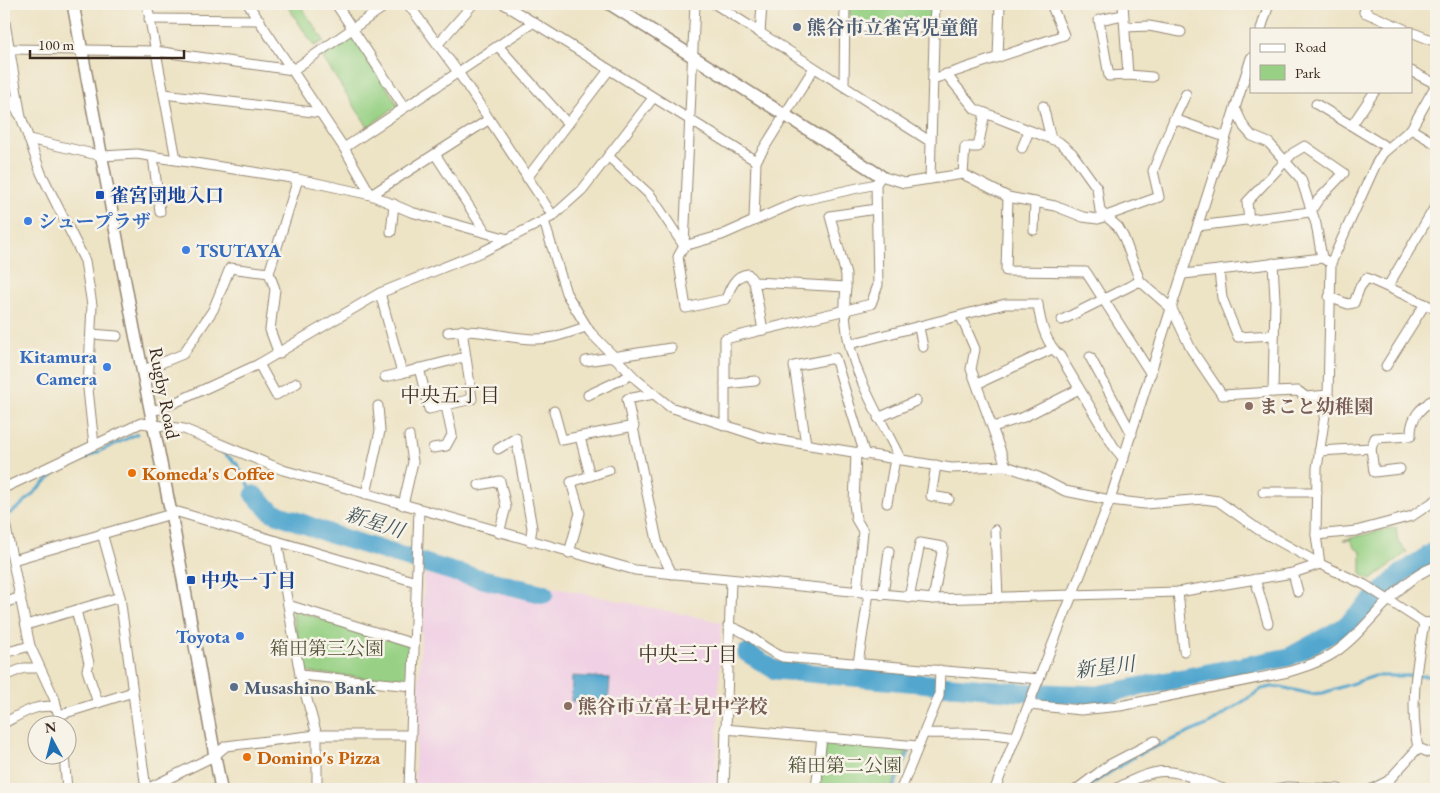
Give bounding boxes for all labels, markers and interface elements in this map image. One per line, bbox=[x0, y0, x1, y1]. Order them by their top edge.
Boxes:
place label: 熊谷市立雀宮児童館 bbox=[807, 15, 978, 40]
marker: 熊谷市立雀宮児童館 bbox=[791, 21, 803, 33]
scale bar bbox=[30, 28, 184, 60]
legend bbox=[1250, 28, 1412, 92]
text: 100 m bbox=[38, 35, 75, 54]
text: Road bbox=[1295, 37, 1327, 56]
text: Park bbox=[1295, 63, 1322, 82]
place label: 雀宮団地入口 bbox=[110, 183, 224, 208]
marker: 雀宮団地入口 bbox=[94, 189, 106, 201]
place label: シュープラザ bbox=[38, 209, 151, 234]
marker: シュープラザ bbox=[22, 215, 34, 227]
place label: TSUTAYA bbox=[196, 238, 281, 263]
marker: TSUTAYA bbox=[180, 244, 192, 256]
place label: Kitamura Camera bbox=[19, 344, 98, 391]
street label: Rugby Road bbox=[143, 345, 186, 442]
marker: Kitamura Camera bbox=[101, 361, 113, 373]
district label: 中央五丁目 bbox=[400, 382, 500, 408]
place label: まこと幼稚園 bbox=[1259, 394, 1373, 419]
marker: まこと幼稚園 bbox=[1243, 400, 1255, 412]
place label: Komeda's Coffee bbox=[142, 461, 275, 486]
marker: Komeda's Coffee bbox=[126, 467, 138, 479]
water label: 新星川 bbox=[342, 500, 409, 544]
place label: 中央一丁目 bbox=[201, 568, 296, 593]
marker: 中央一丁目 bbox=[185, 574, 197, 586]
place label: Toyota bbox=[176, 624, 231, 649]
marker: Toyota bbox=[234, 630, 246, 642]
park label: 箱田第三公園 bbox=[270, 636, 384, 661]
district label: 中央三丁目 bbox=[638, 641, 738, 667]
water label: 新星川 bbox=[1074, 650, 1138, 684]
place label: Musashino Bank bbox=[244, 675, 376, 700]
marker: Musashino Bank bbox=[228, 681, 240, 693]
place label: 熊谷市立富士見中学校 bbox=[578, 694, 768, 719]
marker: 熊谷市立富士見中学校 bbox=[562, 700, 574, 712]
north arrow bbox=[28, 716, 78, 766]
text: N bbox=[44, 717, 58, 737]
place label: Domino's Pizza bbox=[257, 745, 381, 770]
marker: Domino's Pizza bbox=[241, 751, 253, 763]
park label: 箱田第二公園 bbox=[788, 753, 902, 778]

